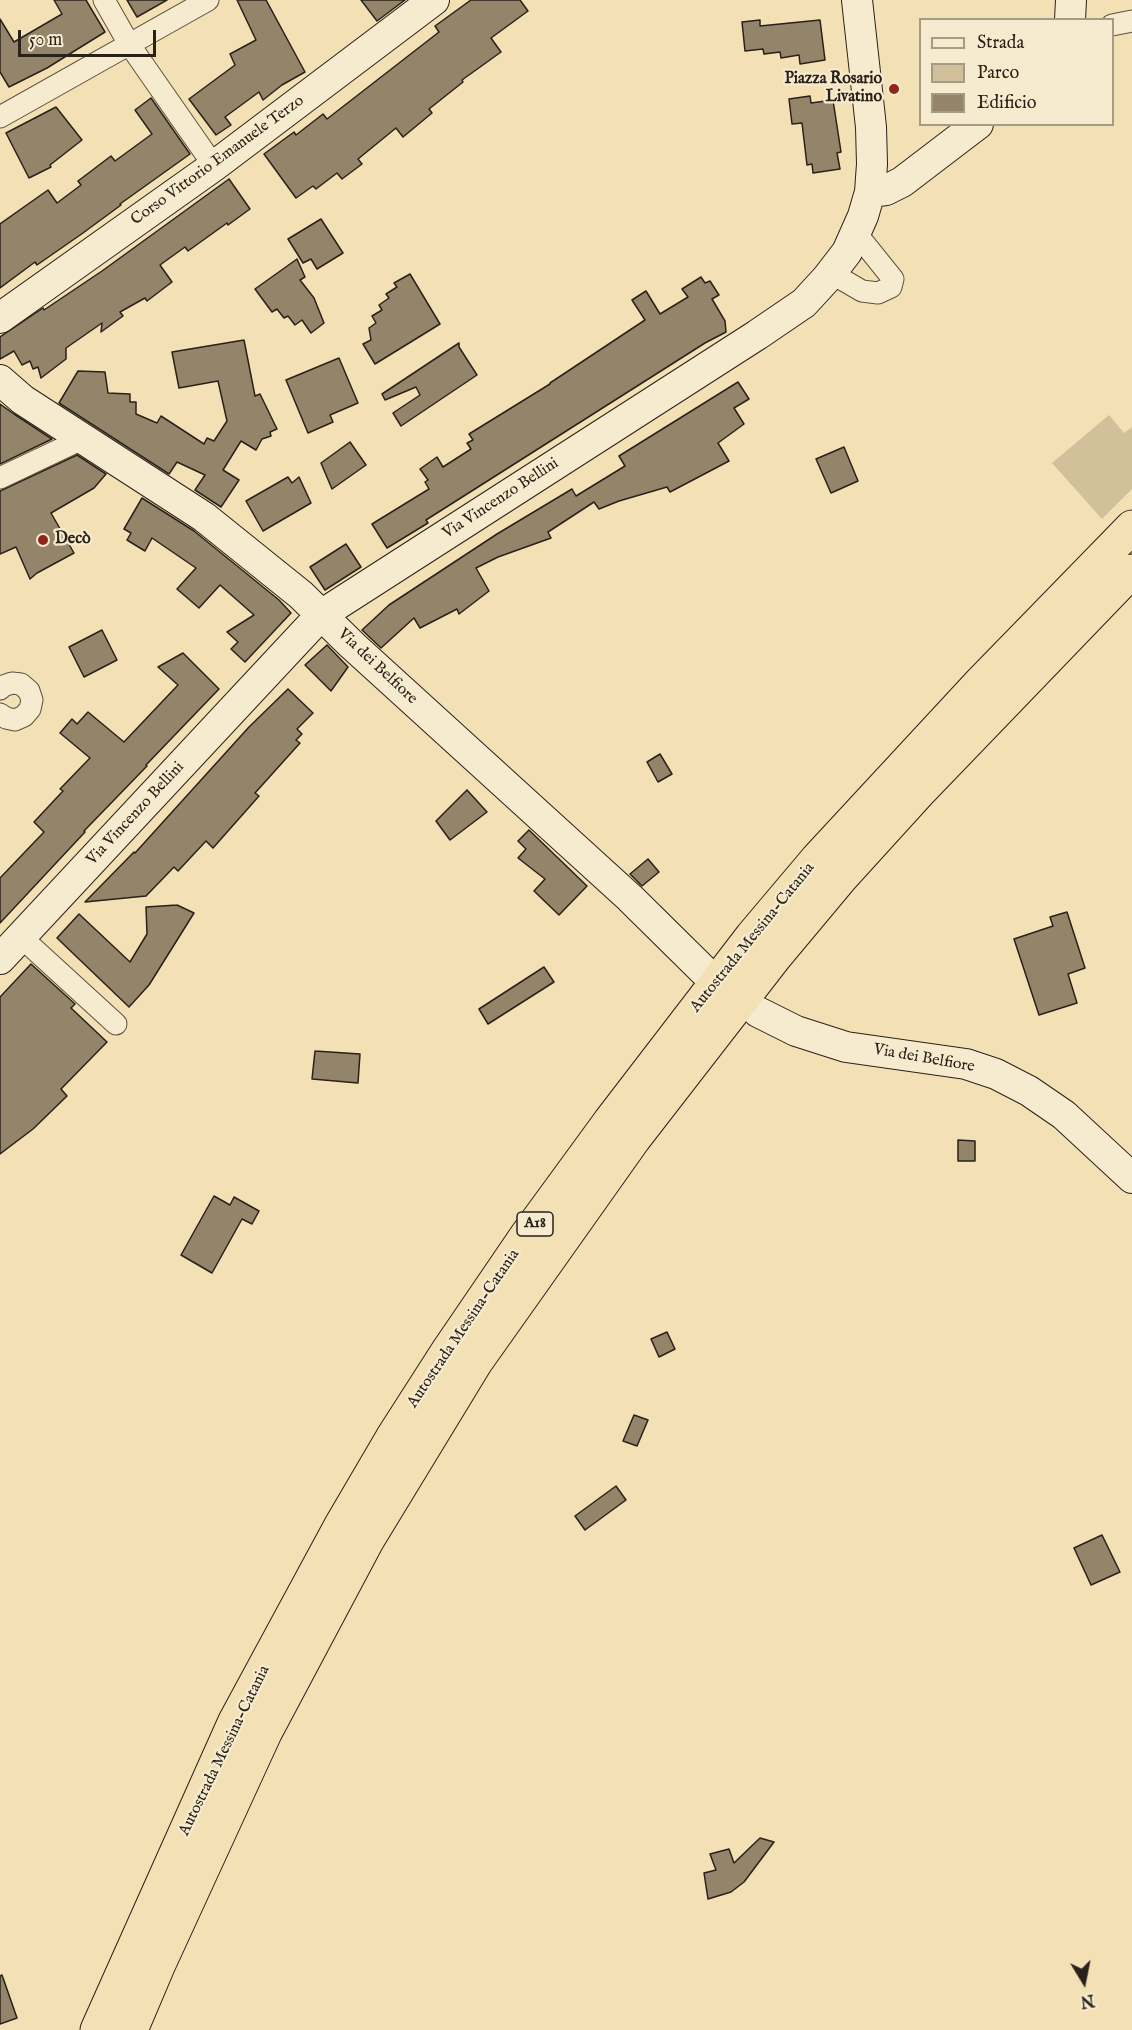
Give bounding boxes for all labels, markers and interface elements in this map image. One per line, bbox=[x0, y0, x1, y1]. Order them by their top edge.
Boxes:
scale bar bbox=[21, 18, 159, 56]
legend bbox=[919, 18, 1114, 126]
text: 50 m bbox=[29, 29, 62, 52]
text: Strada bbox=[977, 32, 1024, 55]
text: Parco bbox=[977, 62, 1019, 85]
place label: Piazza Rosario Livatino bbox=[784, 70, 882, 108]
marker: Piazza Rosario Livatino bbox=[887, 82, 901, 96]
street label: Corso Vittorio Emanuele Terzo bbox=[128, 92, 308, 230]
text: Edificio bbox=[977, 92, 1037, 115]
street label: Via Vincenzo Bellini bbox=[439, 454, 563, 544]
place label: Decò bbox=[55, 530, 91, 550]
marker: Decò bbox=[36, 533, 50, 547]
street label: Via dei Belfiore bbox=[333, 625, 421, 709]
street label: Via Vincenzo Bellini bbox=[83, 758, 189, 870]
street label: Autostrada Messina-Catania bbox=[687, 859, 819, 1017]
street label: Via dei Belfiore bbox=[872, 1041, 976, 1077]
road number: A18 bbox=[517, 1212, 553, 1236]
street label: Autostrada Messina-Catania bbox=[404, 1246, 524, 1412]
street label: Autostrada Messina-Catania bbox=[175, 1663, 275, 1839]
north arrow bbox=[1054, 1952, 1114, 2012]
text: N bbox=[1079, 1989, 1096, 2011]

